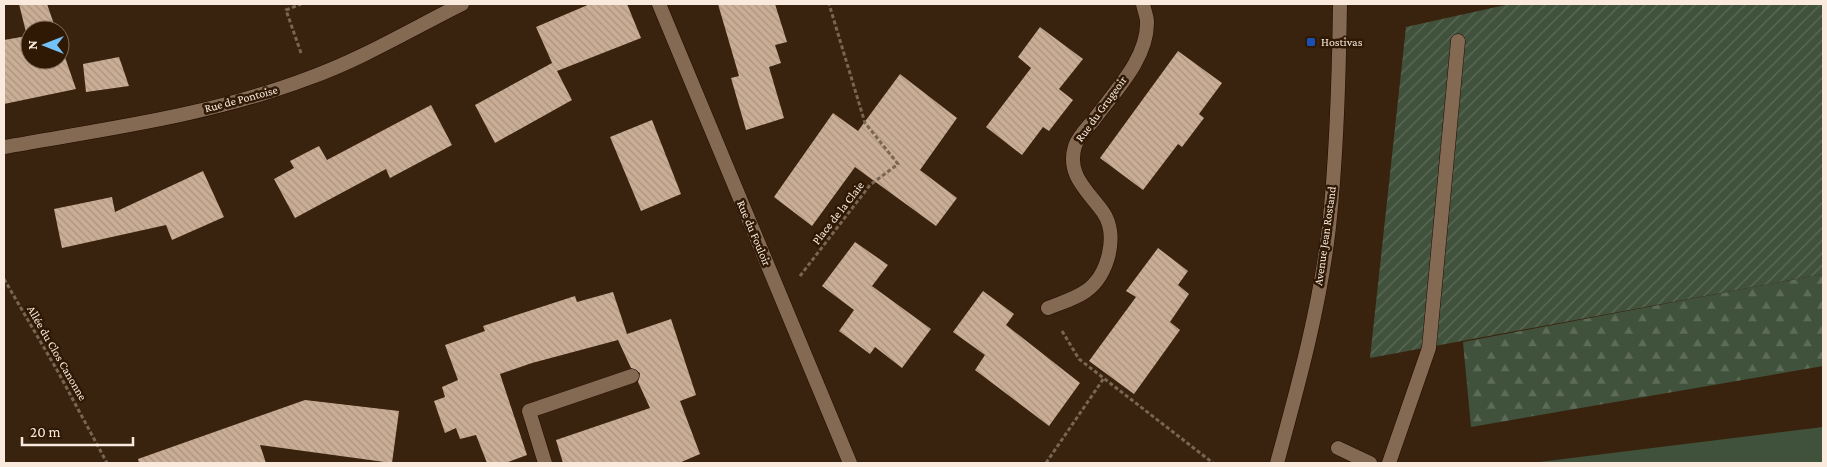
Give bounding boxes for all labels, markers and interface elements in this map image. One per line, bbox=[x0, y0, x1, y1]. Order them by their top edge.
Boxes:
north arrow bbox=[20, 20, 70, 70]
place label: Hostivas bbox=[1321, 35, 1363, 49]
marker: Hostivas bbox=[1305, 36, 1317, 48]
text: N bbox=[24, 40, 40, 50]
street label: Rue du Grugeoir bbox=[1072, 73, 1130, 145]
street label: Rue de Pontoise bbox=[203, 82, 279, 116]
street label: Place de la Claie bbox=[809, 179, 867, 247]
street label: Avenue Jean Rostand bbox=[1311, 185, 1339, 287]
street label: Rue du Fouloir bbox=[734, 198, 774, 269]
street label: Allée du Clos Canonne bbox=[24, 303, 90, 403]
scale bar bbox=[22, 414, 134, 446]
text: 20 m bbox=[30, 424, 61, 440]

